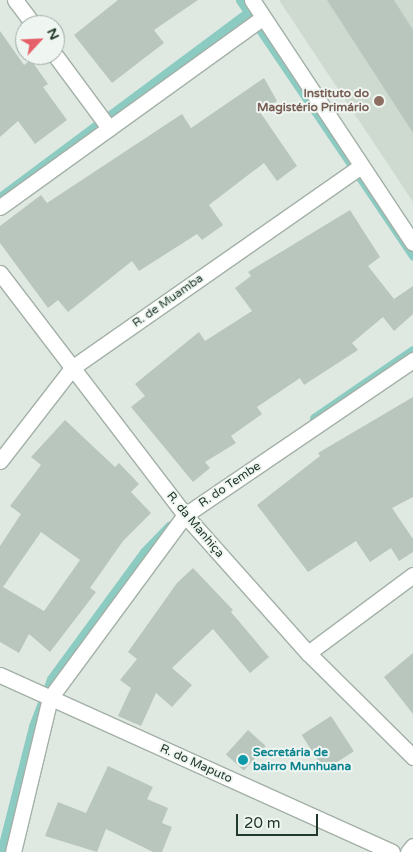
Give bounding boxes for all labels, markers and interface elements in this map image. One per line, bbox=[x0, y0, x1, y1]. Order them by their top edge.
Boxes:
north arrow bbox=[15, 15, 65, 65]
text: N bbox=[43, 25, 63, 43]
place label: Instituto do Magistério Primário bbox=[257, 87, 369, 115]
marker: Instituto do Magistério Primário bbox=[373, 95, 385, 107]
street label: R. de Muamba bbox=[130, 271, 206, 331]
street label: R. do Tembe bbox=[196, 459, 264, 511]
street label: R. da Manhiça bbox=[163, 489, 227, 561]
street label: R. do Maputo bbox=[158, 742, 234, 786]
place label: Secretária de bairro Munhuana bbox=[253, 746, 351, 774]
marker: Secretária de bairro Munhuana bbox=[237, 754, 249, 766]
scale bar bbox=[238, 804, 320, 836]
text: 20 m bbox=[244, 814, 281, 832]

